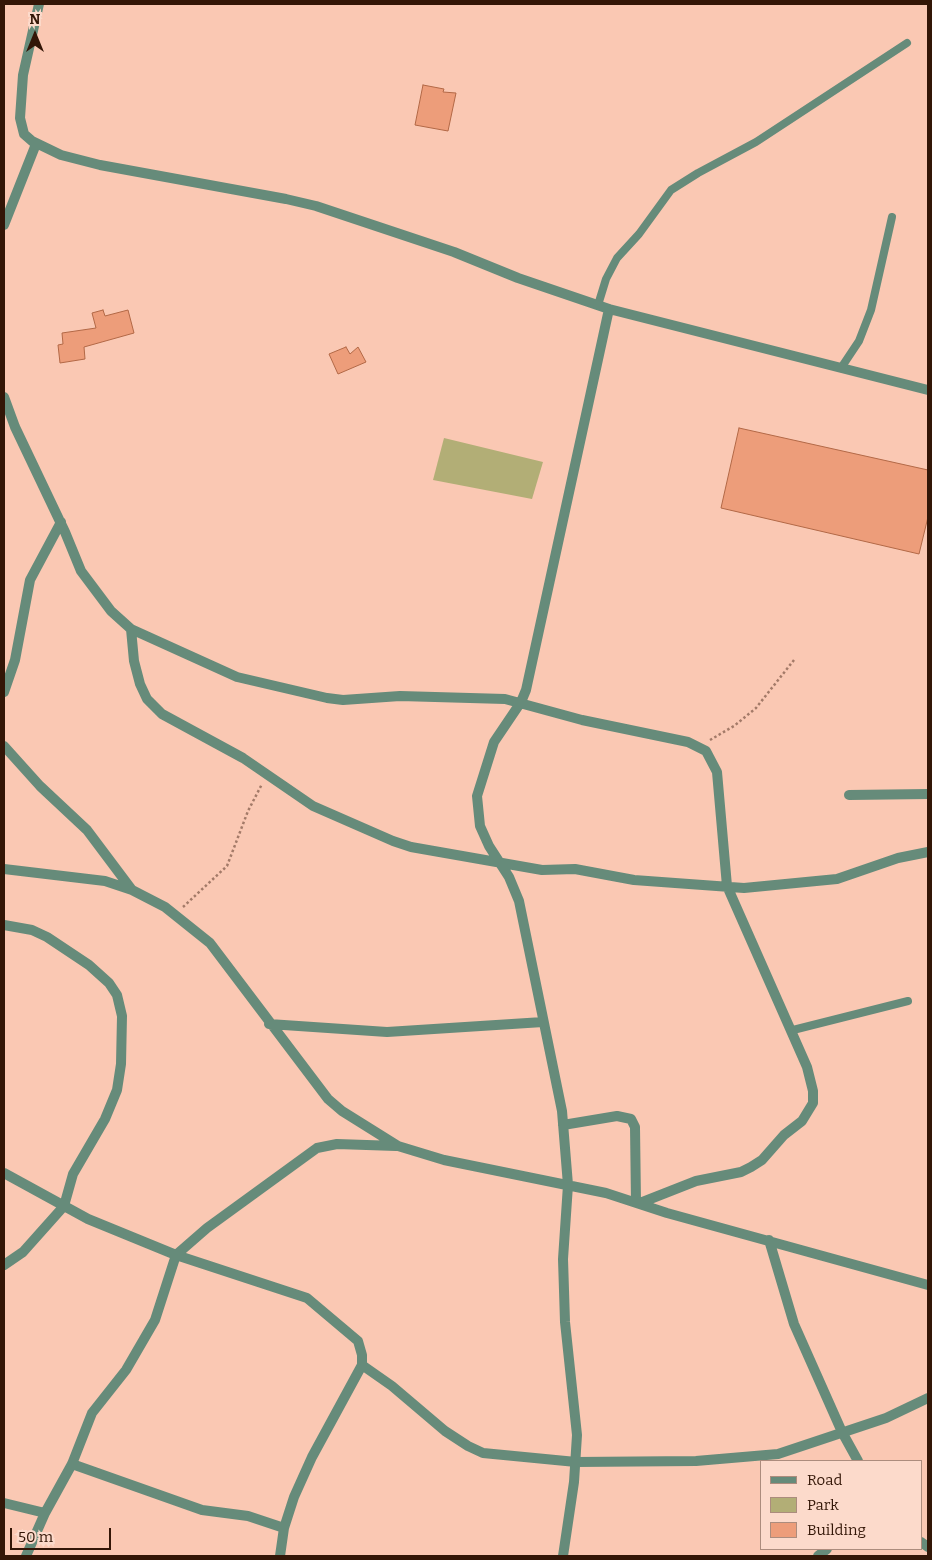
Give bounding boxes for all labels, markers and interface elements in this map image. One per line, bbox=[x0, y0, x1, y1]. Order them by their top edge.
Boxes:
north arrow bbox=[10, 10, 60, 60]
text: N bbox=[30, 11, 40, 28]
legend bbox=[760, 1460, 922, 1550]
text: Road bbox=[807, 1471, 842, 1489]
text: Park bbox=[807, 1496, 839, 1514]
scale bar bbox=[12, 1518, 114, 1550]
text: Building bbox=[807, 1521, 866, 1539]
text: 50 m bbox=[18, 1528, 53, 1546]

